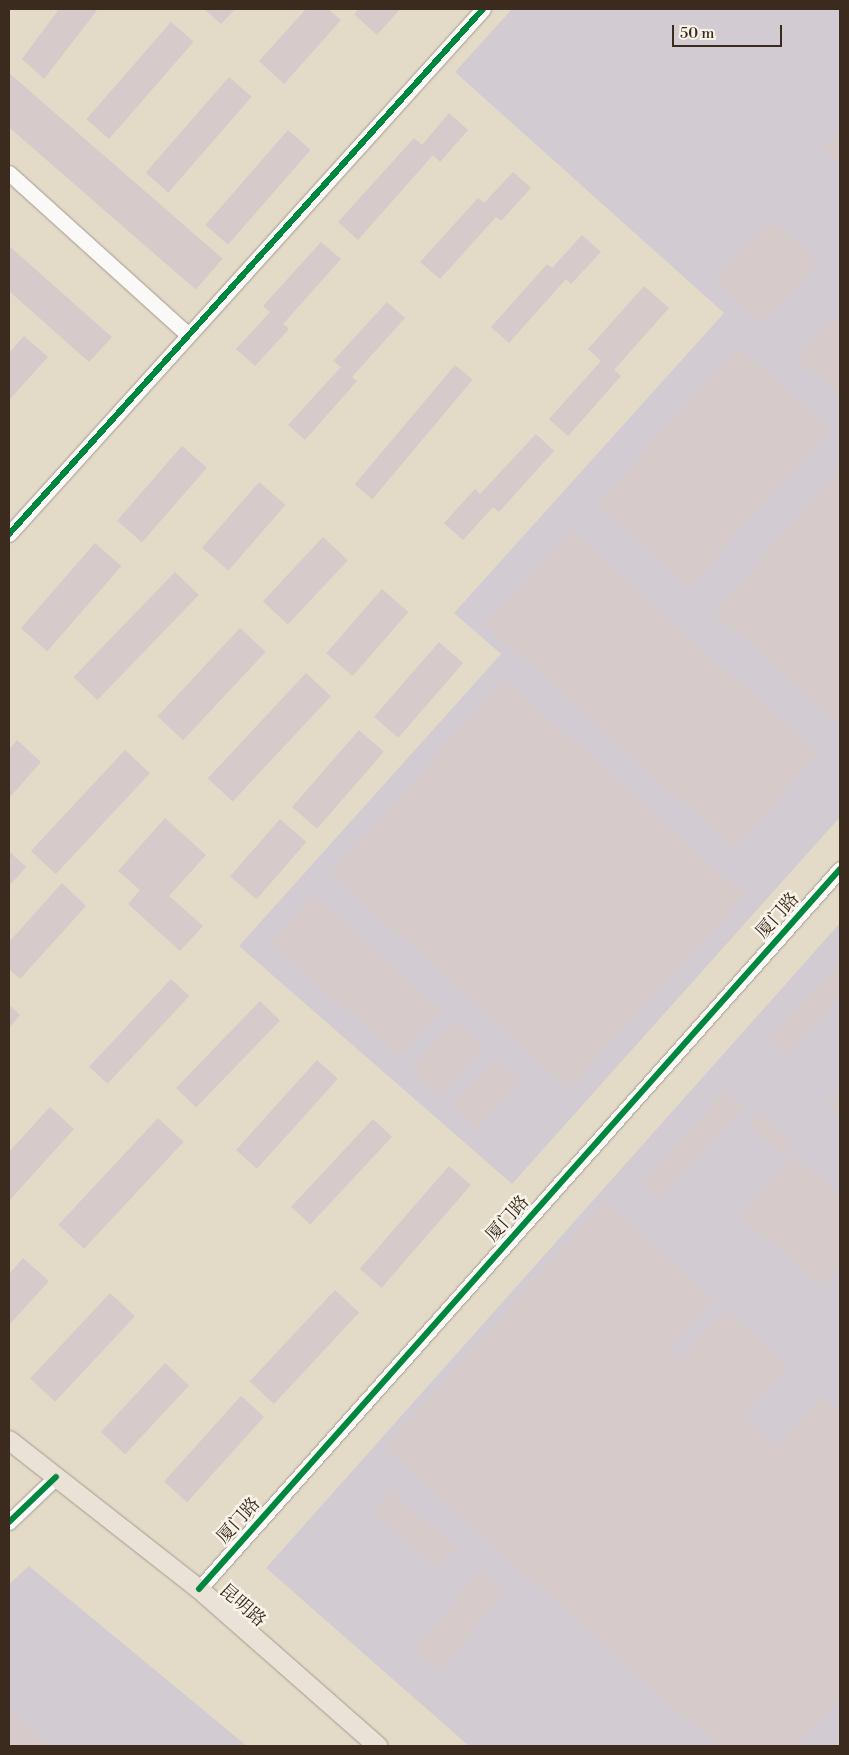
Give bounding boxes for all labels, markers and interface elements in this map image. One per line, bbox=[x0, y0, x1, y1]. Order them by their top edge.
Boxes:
scale bar bbox=[674, 15, 784, 47]
text: 50 m bbox=[680, 24, 714, 43]
street label: 厦门路 bbox=[752, 889, 804, 943]
street label: 厦门路 bbox=[482, 1192, 534, 1246]
street label: 厦门路 bbox=[213, 1494, 265, 1548]
street label: 昆明路 bbox=[215, 1580, 269, 1632]

